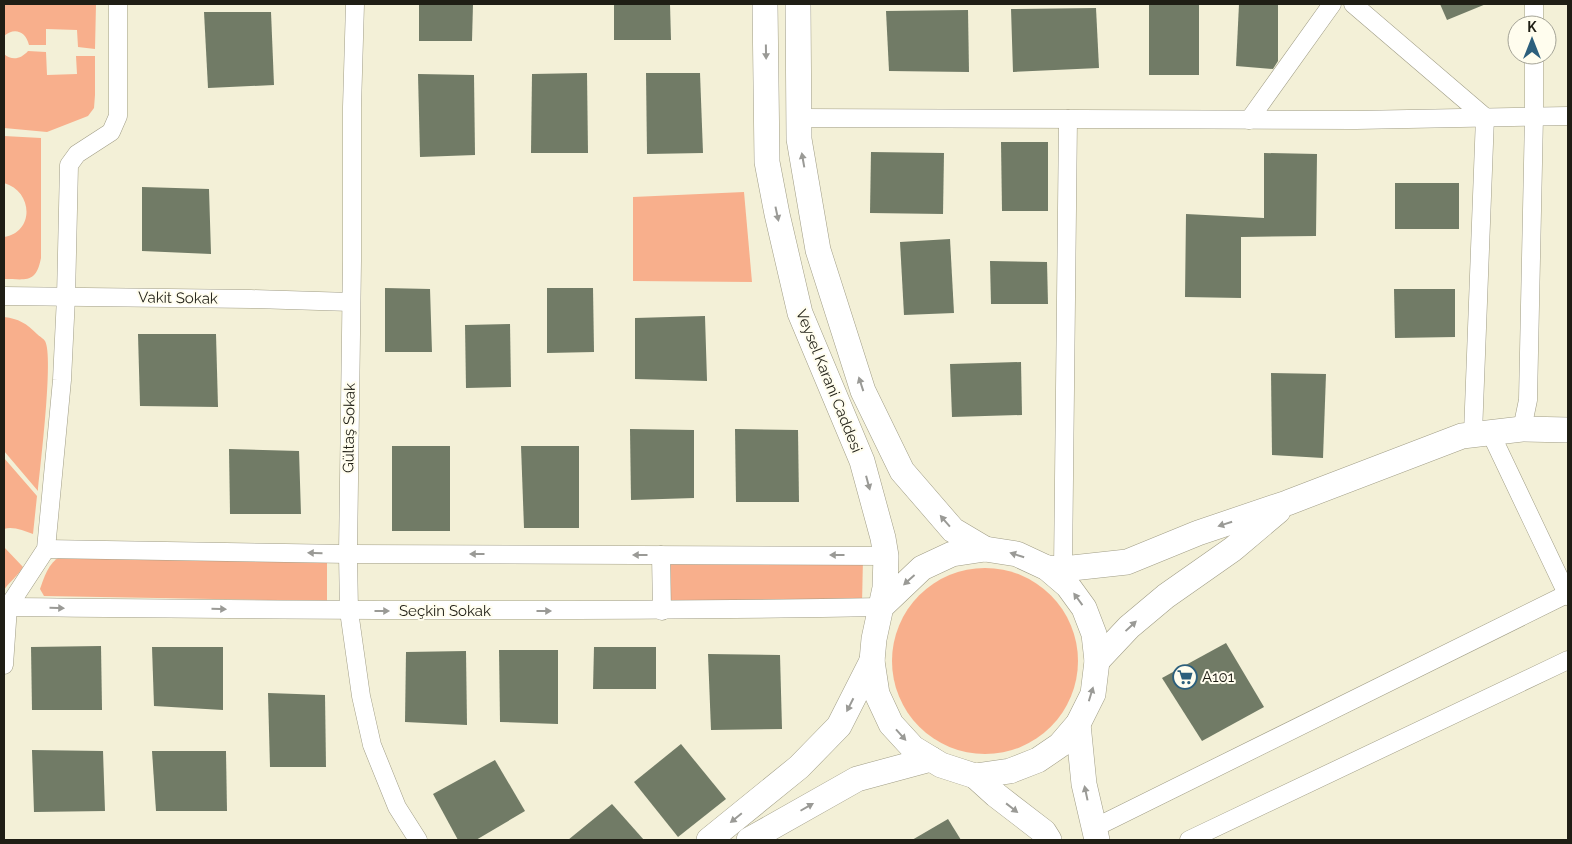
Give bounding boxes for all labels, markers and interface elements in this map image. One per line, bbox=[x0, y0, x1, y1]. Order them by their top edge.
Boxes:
north arrow bbox=[1507, 15, 1557, 65]
text: K bbox=[1527, 19, 1537, 35]
one-way arrow bbox=[762, 45, 770, 61]
one-way arrow bbox=[798, 151, 806, 167]
one-way arrow bbox=[774, 206, 782, 222]
street label: Vakit Sokak bbox=[138, 288, 218, 308]
street label: Veysel Karani Caddesi bbox=[792, 307, 866, 455]
one-way arrow bbox=[857, 376, 865, 391]
street label: Gültaş Sokak bbox=[339, 383, 359, 473]
one-way arrow bbox=[865, 475, 873, 490]
one-way arrow bbox=[939, 516, 951, 528]
one-way arrow bbox=[1217, 521, 1232, 528]
one-way arrow bbox=[306, 549, 322, 557]
one-way arrow bbox=[469, 550, 485, 558]
one-way arrow bbox=[631, 551, 647, 559]
one-way arrow bbox=[829, 551, 845, 559]
one-way arrow bbox=[1009, 551, 1024, 559]
one-way arrow bbox=[903, 574, 915, 586]
one-way arrow bbox=[1073, 592, 1083, 606]
street label: Seçkin Sokak bbox=[399, 602, 491, 620]
one-way arrow bbox=[49, 604, 65, 612]
one-way arrow bbox=[212, 606, 228, 614]
one-way arrow bbox=[374, 607, 390, 615]
one-way arrow bbox=[537, 607, 553, 615]
one-way arrow bbox=[1124, 620, 1136, 632]
supermarket icon: A101 bbox=[1172, 664, 1198, 690]
place label: A101 bbox=[1202, 668, 1235, 686]
one-way arrow bbox=[1088, 686, 1096, 701]
one-way arrow bbox=[846, 698, 854, 712]
one-way arrow bbox=[895, 729, 907, 741]
one-way arrow bbox=[1082, 785, 1090, 800]
one-way arrow bbox=[1005, 802, 1018, 813]
one-way arrow bbox=[800, 803, 813, 812]
one-way arrow bbox=[730, 813, 743, 824]

